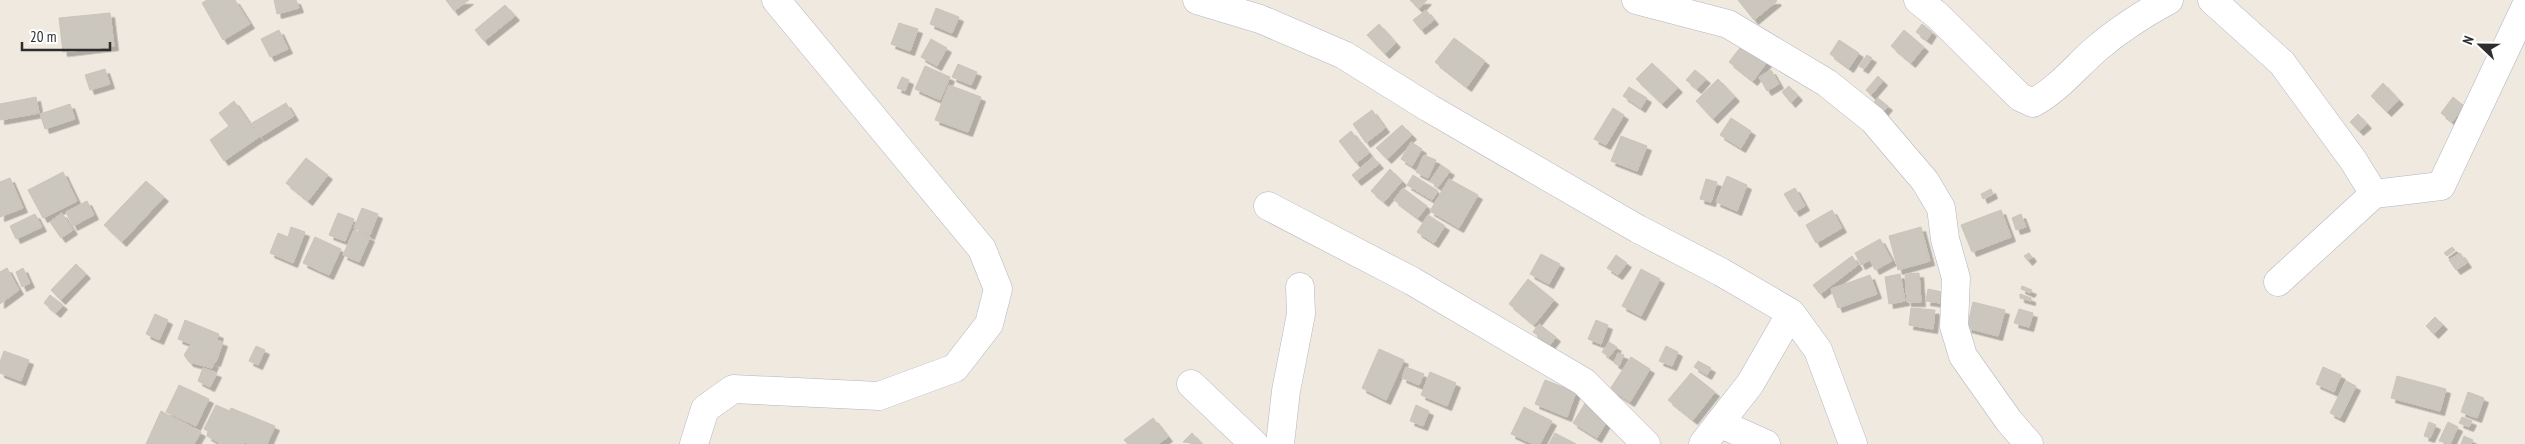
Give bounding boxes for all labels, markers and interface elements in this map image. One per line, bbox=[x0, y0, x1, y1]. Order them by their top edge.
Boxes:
scale bar bbox=[22, 20, 110, 52]
north arrow bbox=[2455, 20, 2505, 70]
text: 20 m bbox=[30, 27, 56, 46]
text: N bbox=[2458, 33, 2478, 47]

